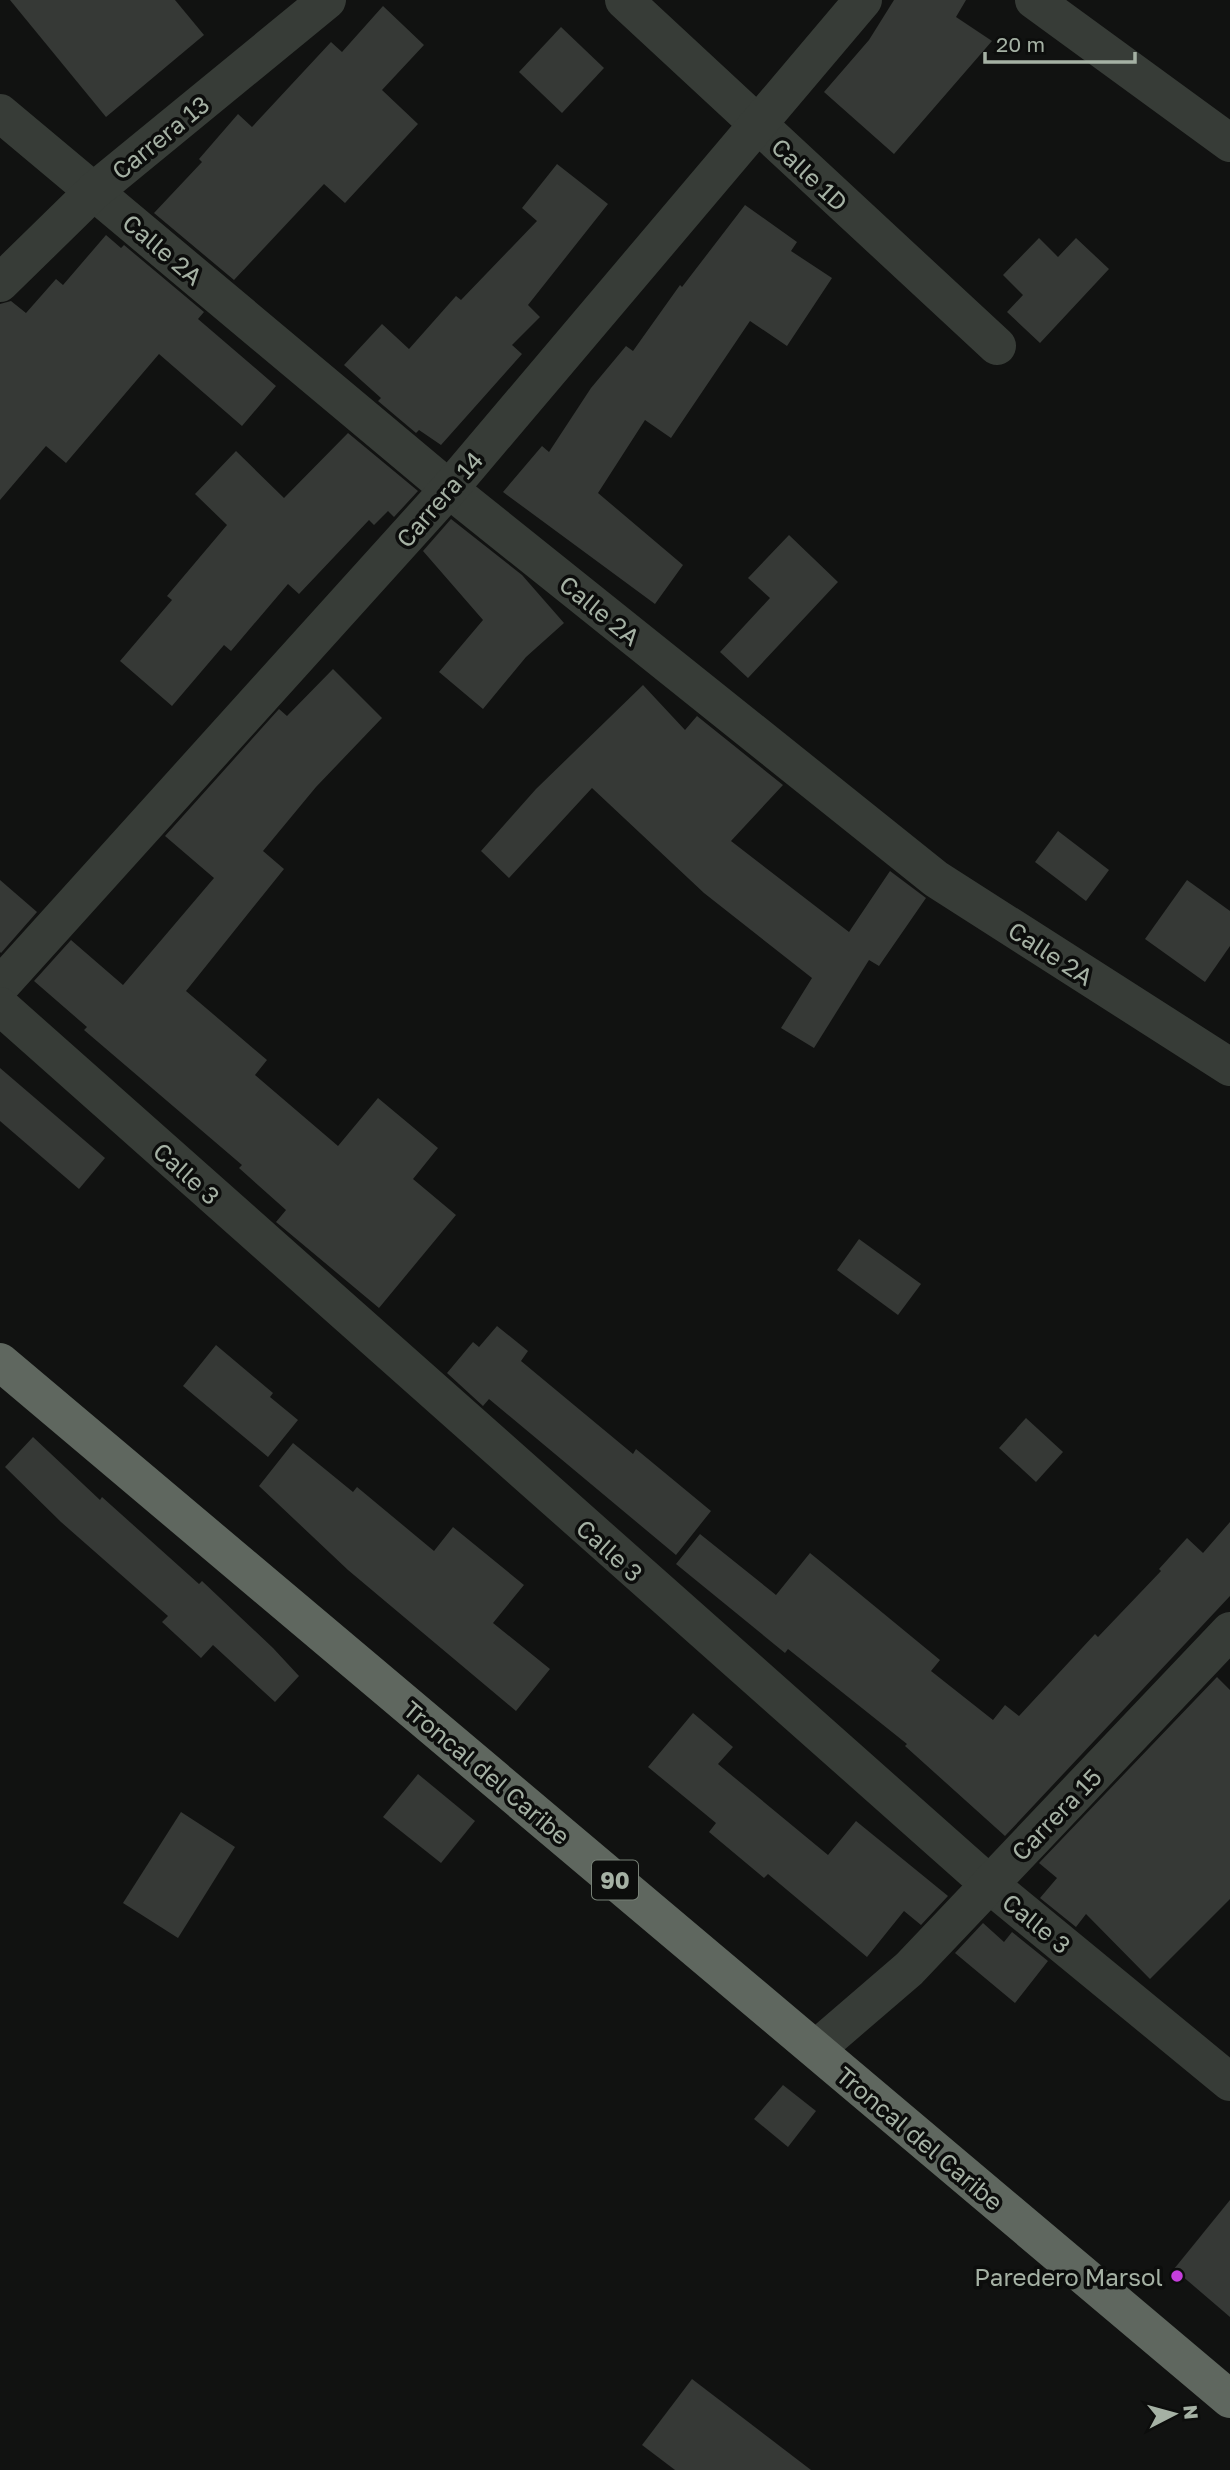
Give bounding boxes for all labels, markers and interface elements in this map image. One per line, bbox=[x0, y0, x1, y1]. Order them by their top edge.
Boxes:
scale bar bbox=[985, 21, 1136, 65]
text: 20 m bbox=[996, 31, 1045, 57]
street label: Carrera 13 bbox=[106, 89, 214, 185]
street label: Calle 1D bbox=[766, 132, 854, 216]
street label: Calle 2A bbox=[117, 207, 209, 291]
street label: Carrera 14 bbox=[390, 445, 488, 553]
street label: Calle 2A bbox=[554, 569, 646, 651]
street label: Calle 2A bbox=[1003, 915, 1099, 991]
street label: Calle 3 bbox=[148, 1136, 226, 1210]
street label: Calle 3 bbox=[571, 1513, 649, 1587]
street label: Troncal del Caribe bbox=[398, 1694, 576, 1850]
street label: Carrera 15 bbox=[1005, 1762, 1107, 1866]
road number: 90 bbox=[592, 1860, 638, 1899]
street label: Calle 3 bbox=[997, 1887, 1077, 1959]
street label: Troncal del Caribe bbox=[831, 2060, 1009, 2216]
place label: Paredero Marsol bbox=[974, 2262, 1163, 2291]
marker: Paredero Marsol bbox=[1169, 2268, 1185, 2284]
north arrow bbox=[1139, 2379, 1209, 2449]
text: N bbox=[1179, 2404, 1204, 2421]

